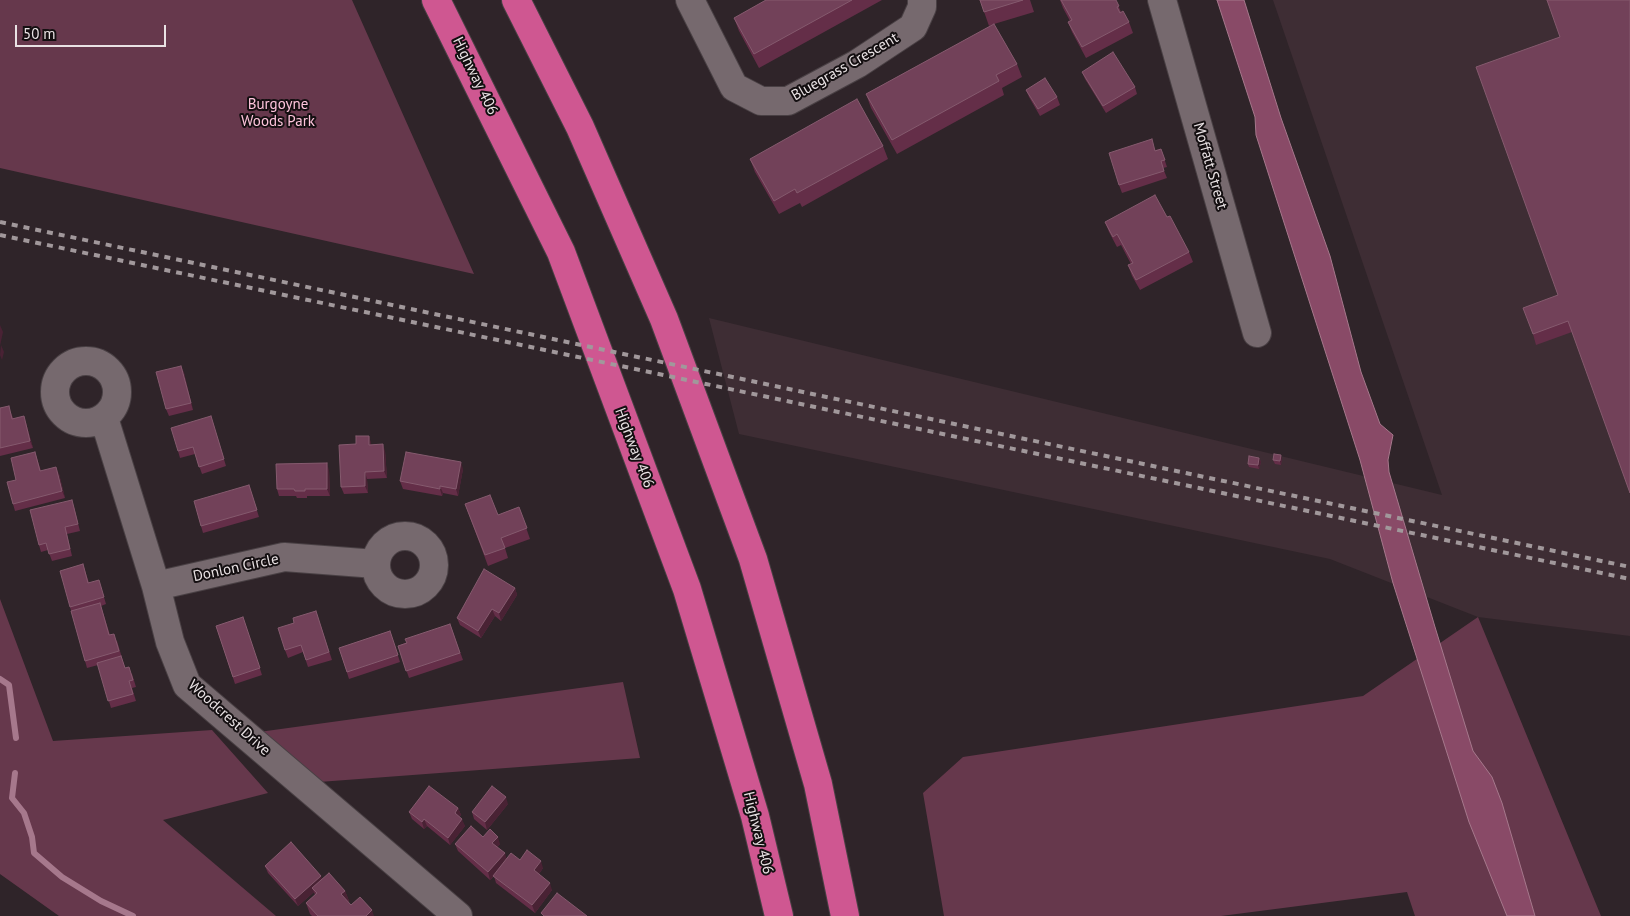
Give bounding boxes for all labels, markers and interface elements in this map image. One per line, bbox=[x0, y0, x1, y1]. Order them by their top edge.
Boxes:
scale bar bbox=[18, 15, 169, 47]
text: 50 m bbox=[23, 24, 56, 43]
street label: Bluegrass Crescent bbox=[788, 29, 902, 105]
street label: Highway 406 bbox=[448, 34, 502, 118]
park label: Burgoyne Woods Park bbox=[241, 96, 315, 131]
street label: Moffatt Street bbox=[1189, 121, 1231, 211]
street label: Highway 406 bbox=[610, 405, 658, 491]
street label: Donlon Circle bbox=[192, 550, 280, 586]
street label: Woodcrest Drive bbox=[184, 676, 274, 760]
street label: Highway 406 bbox=[739, 790, 777, 876]

